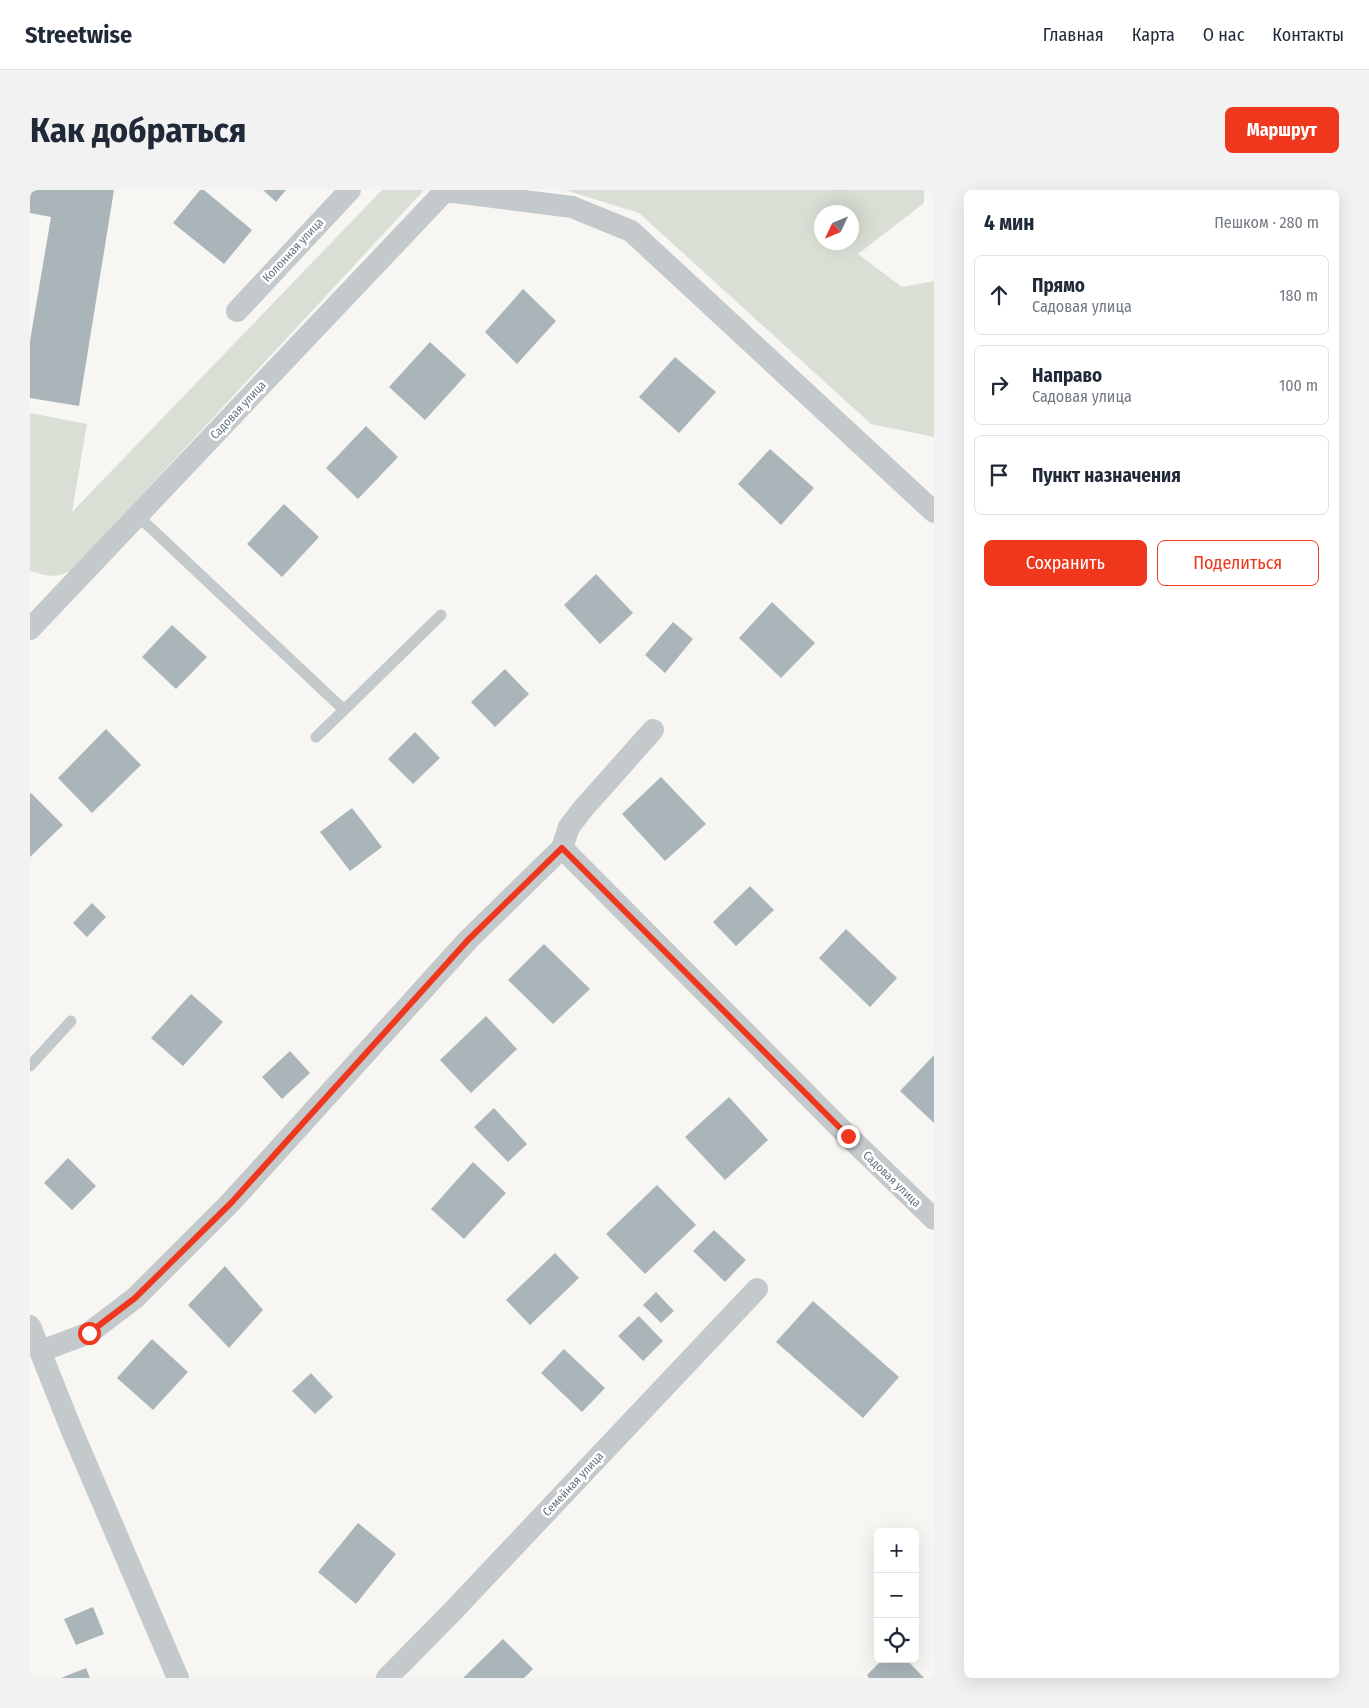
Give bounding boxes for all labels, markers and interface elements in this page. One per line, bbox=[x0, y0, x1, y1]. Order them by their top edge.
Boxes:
text: Streetwise bbox=[25, 21, 132, 49]
text: Главная bbox=[1043, 24, 1104, 46]
text: Карта bbox=[1132, 24, 1175, 46]
text: О нас bbox=[1203, 24, 1244, 46]
text: Контакты bbox=[1272, 24, 1344, 46]
button: Маршрут bbox=[1225, 107, 1339, 153]
text: Как добраться bbox=[30, 109, 247, 151]
north arrow bbox=[814, 205, 859, 250]
text: 4 мин bbox=[984, 210, 1034, 236]
text: Пешком · 280 m bbox=[1214, 213, 1319, 232]
street label: Колонная улица bbox=[260, 215, 326, 285]
text: Прямо bbox=[1032, 274, 1085, 297]
icon: ahead bbox=[985, 281, 1013, 309]
text: 180 m bbox=[1279, 286, 1318, 305]
text: Садовая улица bbox=[1032, 297, 1132, 316]
text: Направо bbox=[1032, 364, 1102, 387]
icon: right bbox=[985, 371, 1013, 399]
text: 100 m bbox=[1279, 376, 1318, 395]
street label: Садовая улица bbox=[207, 378, 269, 442]
text: Садовая улица bbox=[1032, 387, 1132, 406]
icon: arrive bbox=[985, 461, 1013, 489]
text: Пункт назначения bbox=[1032, 464, 1181, 487]
button: Сохранить bbox=[984, 540, 1147, 586]
button: Поделиться bbox=[1157, 540, 1319, 586]
route end bbox=[837, 1125, 860, 1148]
street label: Садовая улица bbox=[860, 1148, 924, 1210]
route start bbox=[78, 1322, 101, 1345]
street label: Семейная улица bbox=[540, 1449, 606, 1519]
map controls bbox=[874, 1528, 919, 1663]
button: + bbox=[874, 1528, 919, 1573]
button: − bbox=[874, 1573, 919, 1618]
button: locate bbox=[874, 1618, 919, 1663]

